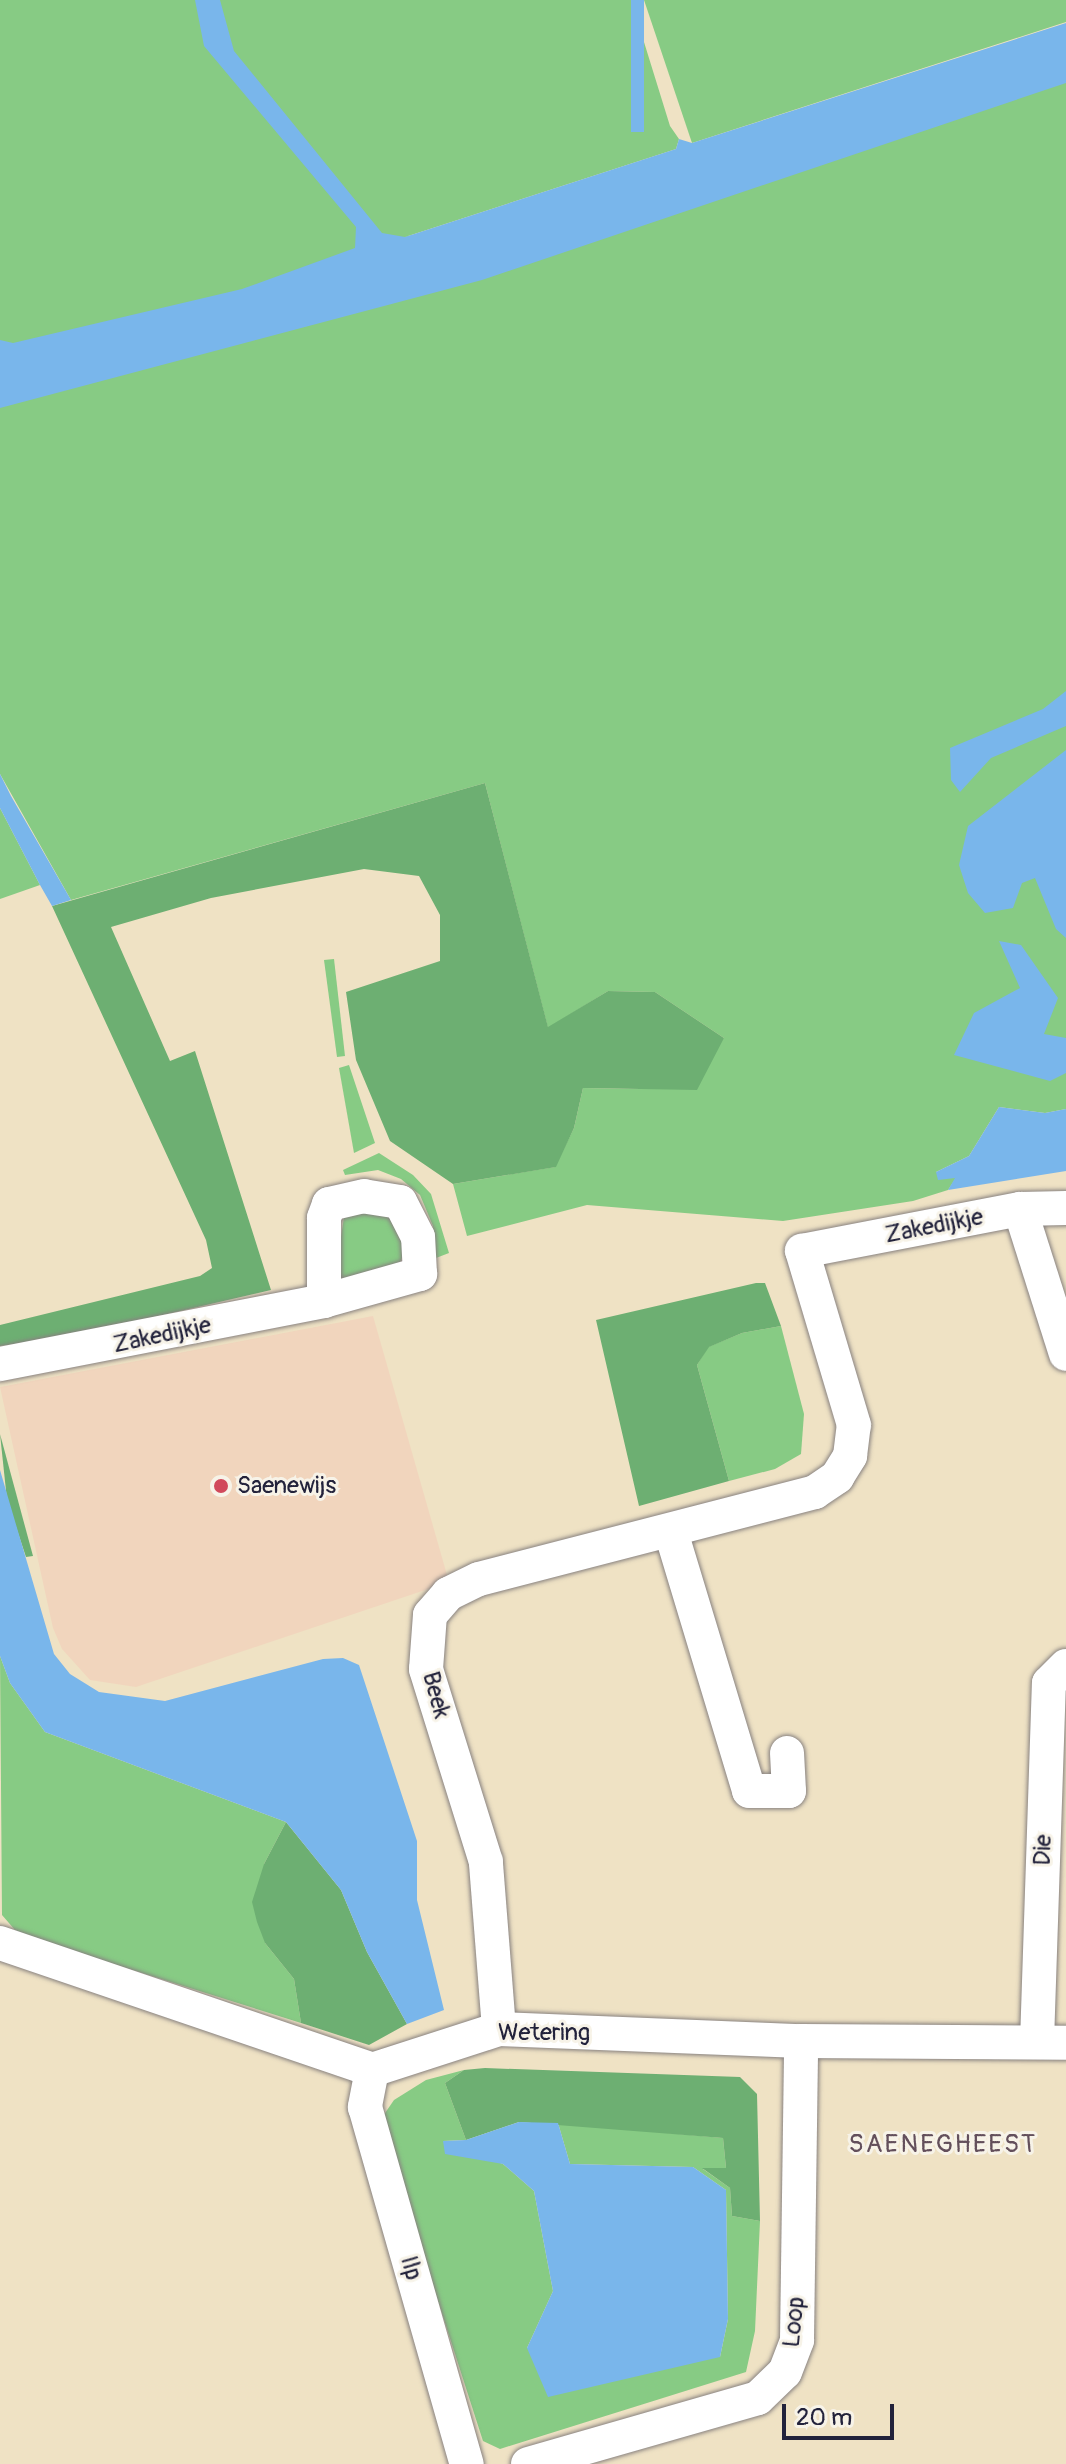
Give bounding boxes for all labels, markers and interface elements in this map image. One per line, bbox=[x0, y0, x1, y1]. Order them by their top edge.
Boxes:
street label: Zakedijkje bbox=[883, 1202, 985, 1250]
street label: Zakedijkje bbox=[110, 1311, 214, 1359]
place label: Saenewijs bbox=[237, 1472, 336, 1500]
marker: Saenewijs bbox=[212, 1477, 230, 1495]
street label: Beek bbox=[416, 1668, 456, 1722]
street label: Die bbox=[1028, 1834, 1058, 1866]
street label: Wetering bbox=[498, 2019, 590, 2047]
district label: SAENEGHEEST bbox=[849, 2129, 1037, 2161]
street label: Ilp bbox=[394, 2253, 428, 2283]
street label: Loop bbox=[777, 2295, 811, 2349]
scale bar bbox=[786, 2388, 898, 2438]
text: 20 m bbox=[796, 2403, 852, 2432]

